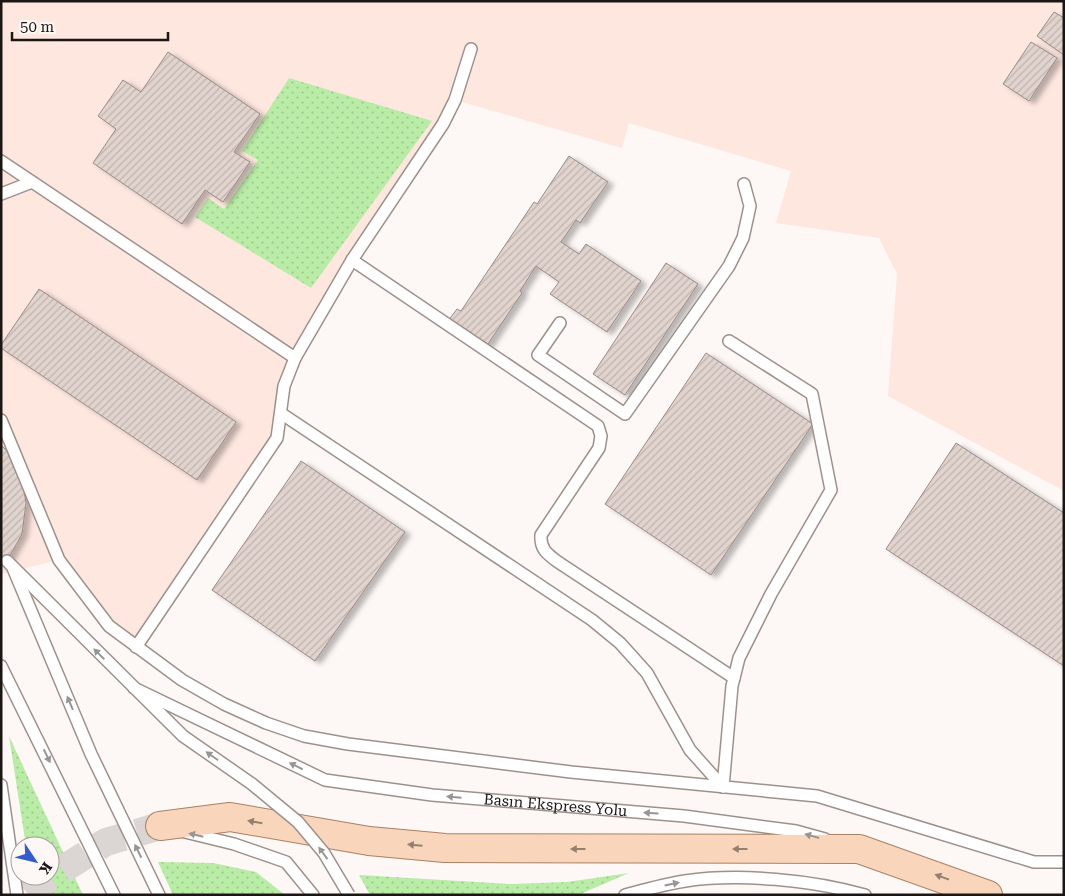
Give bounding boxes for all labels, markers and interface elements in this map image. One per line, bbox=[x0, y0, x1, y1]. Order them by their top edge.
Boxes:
scale bar bbox=[12, 10, 169, 42]
text: 50 m bbox=[20, 18, 55, 36]
one-way arrow bbox=[93, 648, 105, 660]
one-way arrow bbox=[66, 695, 74, 710]
one-way arrow bbox=[43, 749, 51, 763]
one-way arrow bbox=[205, 751, 219, 761]
one-way arrow bbox=[289, 762, 303, 770]
street label: Basın Ekspress Yolu bbox=[483, 790, 629, 820]
one-way arrow bbox=[446, 793, 462, 801]
one-way arrow bbox=[643, 809, 659, 817]
one-way arrow bbox=[246, 817, 262, 825]
one-way arrow bbox=[189, 830, 204, 838]
one-way arrow bbox=[804, 831, 819, 839]
north arrow bbox=[10, 836, 60, 886]
one-way arrow bbox=[407, 841, 423, 849]
one-way arrow bbox=[134, 844, 142, 858]
one-way arrow bbox=[569, 845, 585, 853]
one-way arrow bbox=[732, 845, 748, 853]
one-way arrow bbox=[318, 846, 328, 860]
text: K bbox=[36, 859, 55, 878]
one-way arrow bbox=[934, 873, 949, 881]
one-way arrow bbox=[665, 880, 680, 888]

